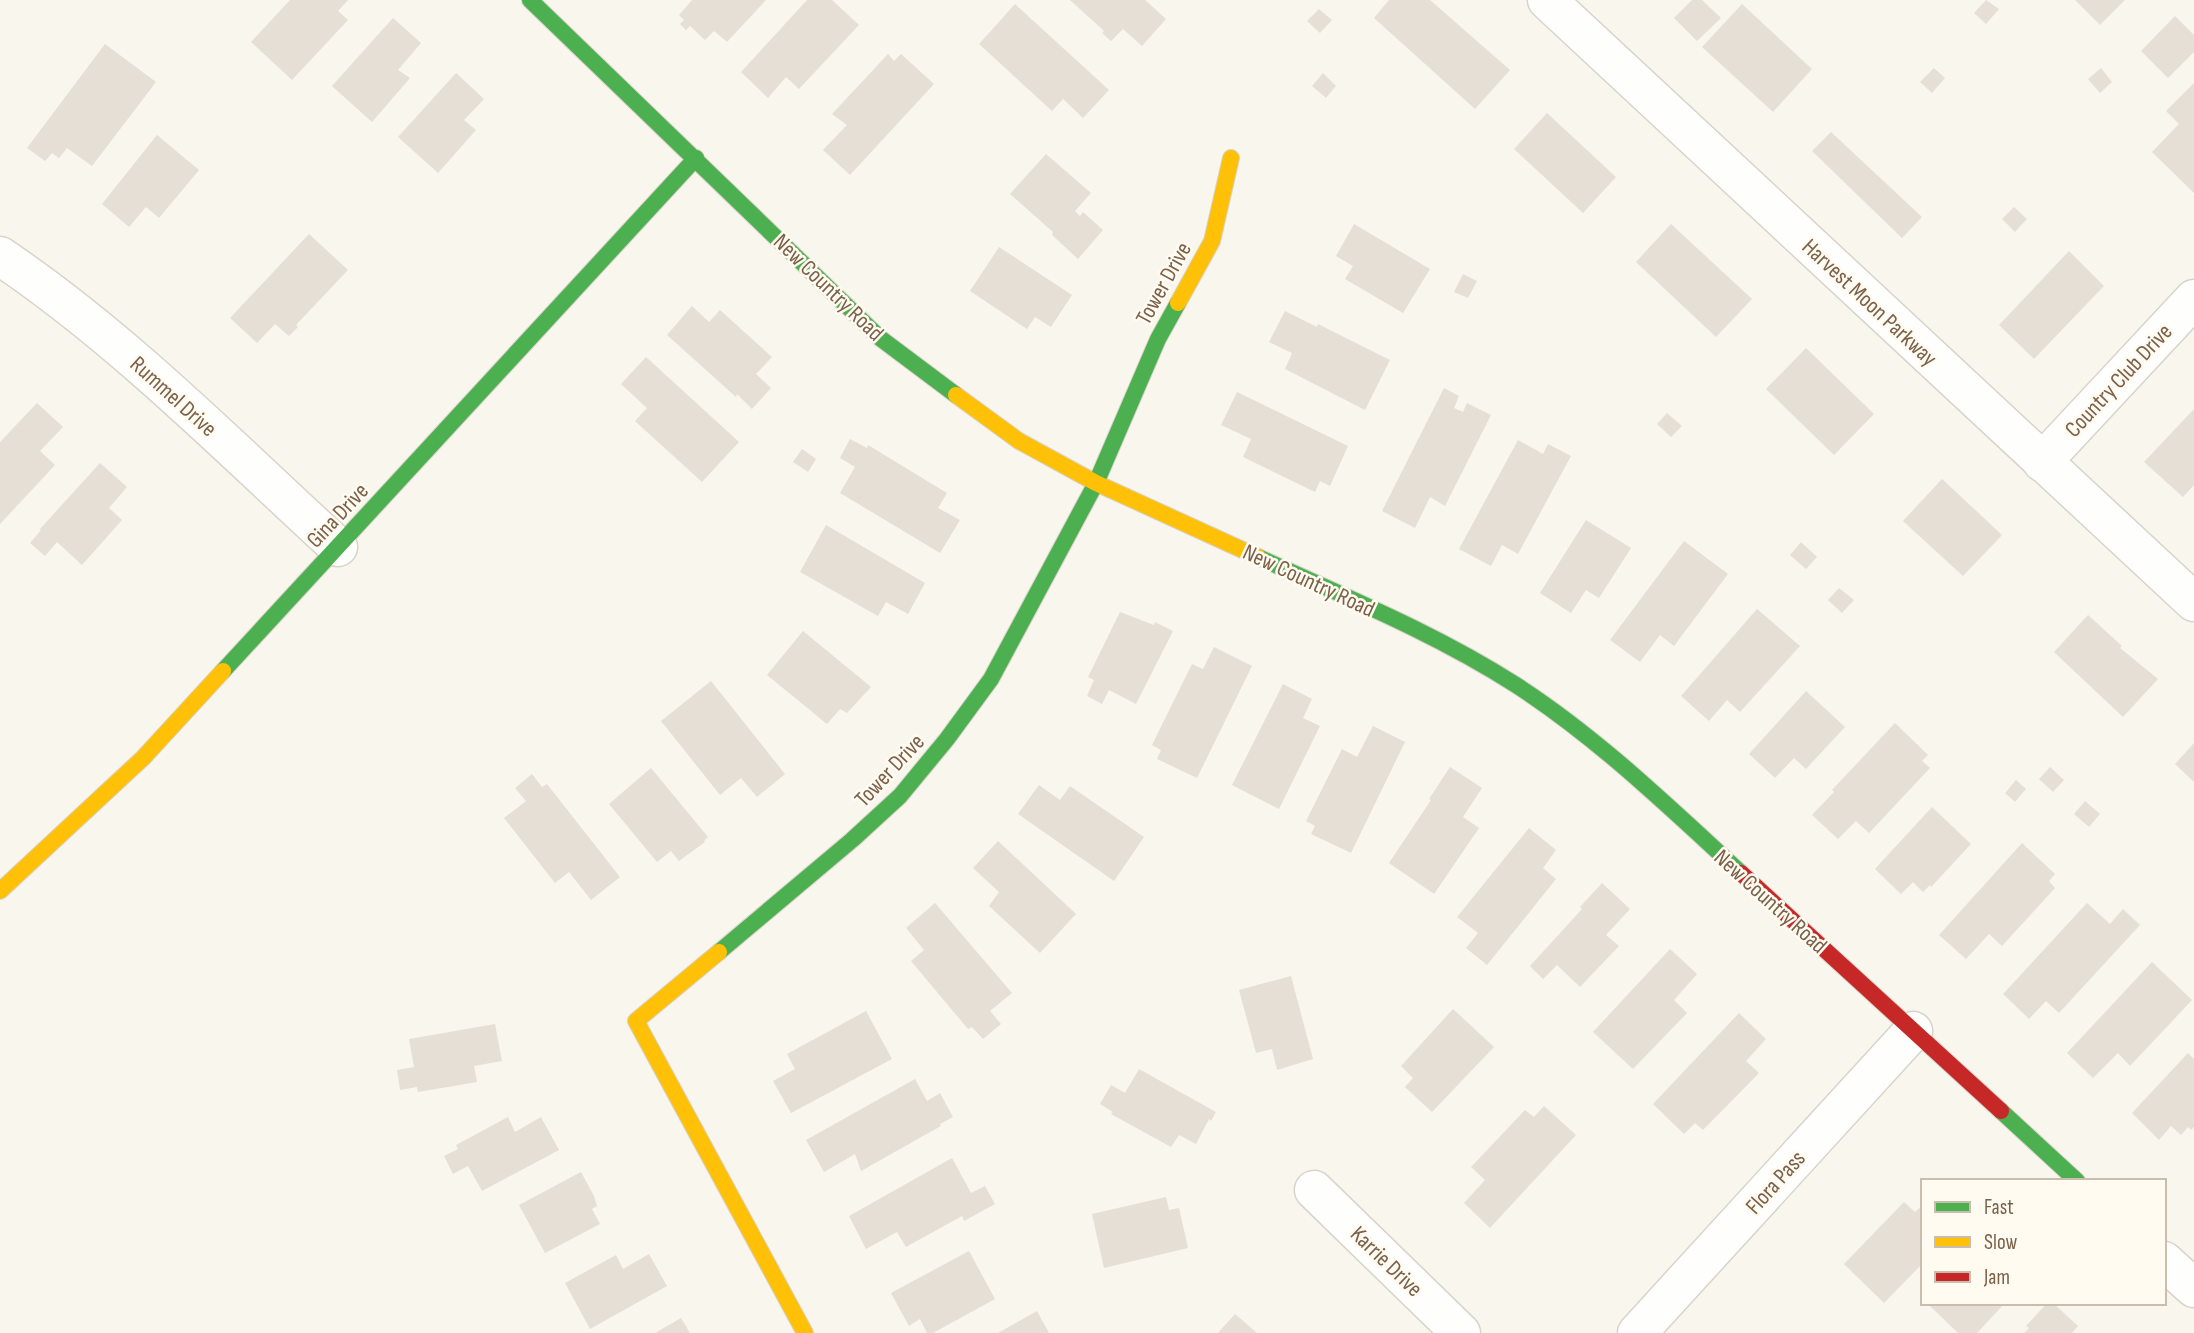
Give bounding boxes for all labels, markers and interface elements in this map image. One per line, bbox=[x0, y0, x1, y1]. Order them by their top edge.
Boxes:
street label: New Country Road bbox=[767, 228, 889, 347]
street label: Harvest Moon Parkway bbox=[1796, 233, 1943, 373]
street label: Tower Drive bbox=[1130, 237, 1198, 330]
street label: Country Club Drive bbox=[2059, 318, 2178, 443]
street label: Rummel Drive bbox=[124, 350, 223, 443]
street label: Gina Drive bbox=[301, 477, 375, 554]
street label: New Country Road bbox=[1238, 538, 1379, 624]
street label: Tower Drive bbox=[849, 728, 931, 813]
street label: New Country Road bbox=[1708, 844, 1833, 960]
street label: Flora Pass bbox=[1740, 1145, 1812, 1220]
legend bbox=[1921, 1179, 2166, 1305]
text: Fast bbox=[1984, 1195, 2014, 1220]
street label: Karrie Drive bbox=[1344, 1220, 1428, 1303]
text: Slow bbox=[1984, 1230, 2018, 1255]
text: Jam bbox=[1983, 1265, 2010, 1290]

